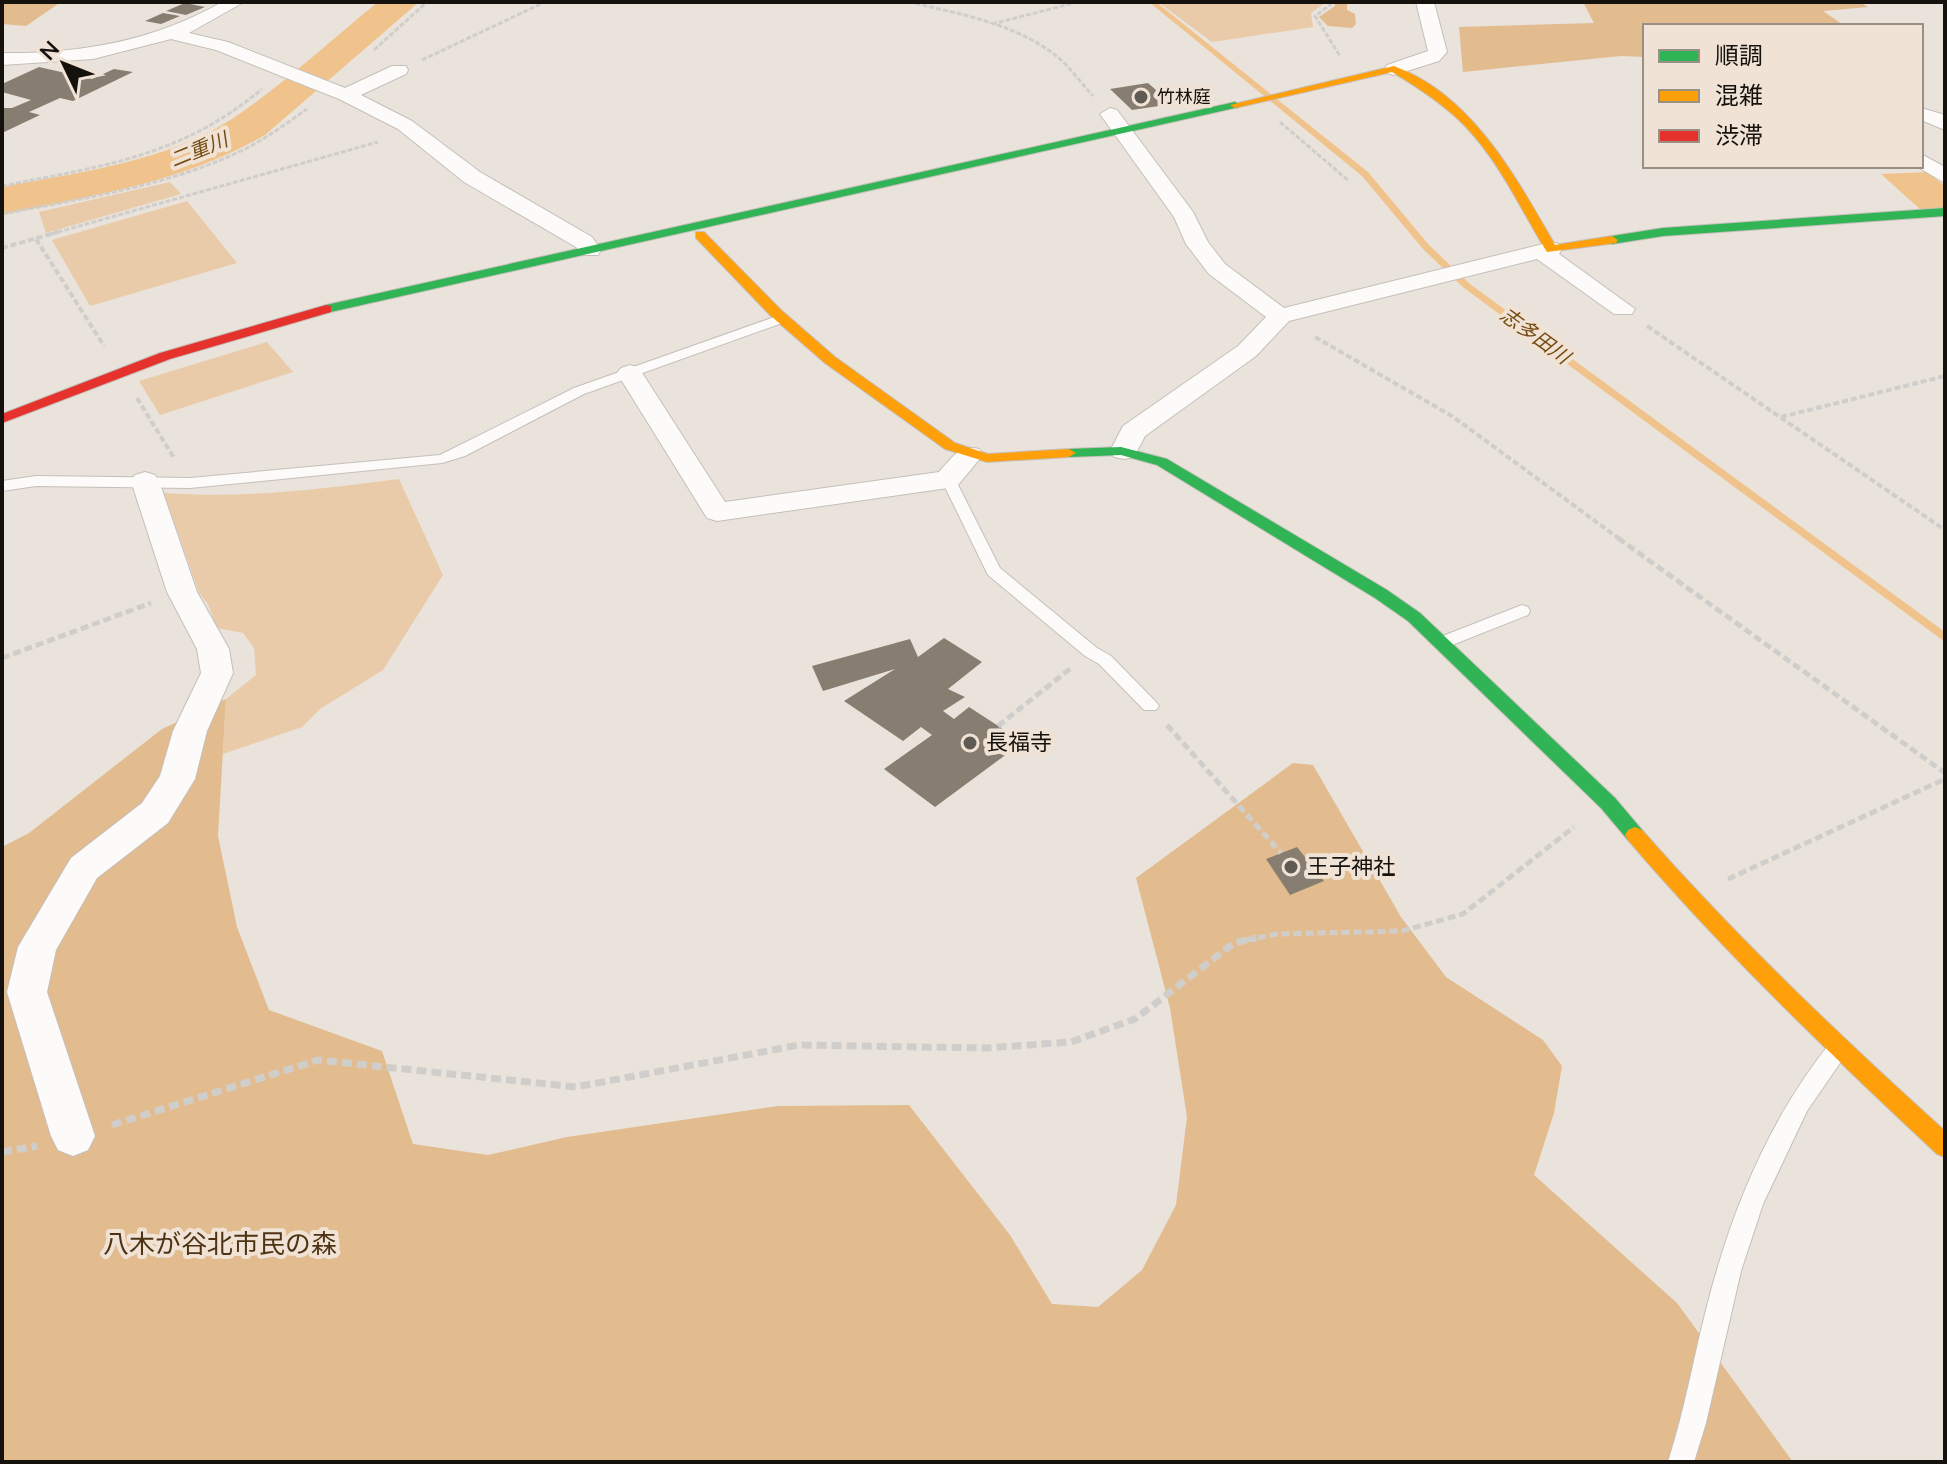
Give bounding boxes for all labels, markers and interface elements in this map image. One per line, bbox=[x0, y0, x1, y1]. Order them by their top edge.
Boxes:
north arrow bbox=[24, 24, 104, 104]
legend bbox=[1643, 24, 1923, 168]
text: N bbox=[34, 35, 67, 67]
text: 順調 bbox=[1715, 40, 1763, 72]
text: 混雑 bbox=[1715, 80, 1763, 112]
place label: 竹林庭 bbox=[1157, 85, 1211, 109]
marker: 竹林庭 bbox=[1132, 88, 1150, 106]
text: 渋滞 bbox=[1715, 120, 1763, 152]
water label: 二重川 bbox=[166, 125, 234, 174]
water label: 志多田川 bbox=[1495, 302, 1577, 372]
place label: 長福寺 bbox=[986, 728, 1052, 758]
marker: 長福寺 bbox=[961, 734, 979, 752]
place label: 王子神社 bbox=[1307, 852, 1395, 882]
marker: 王子神社 bbox=[1282, 858, 1300, 876]
park label: 八木が谷北市民の森 bbox=[103, 1227, 337, 1262]

